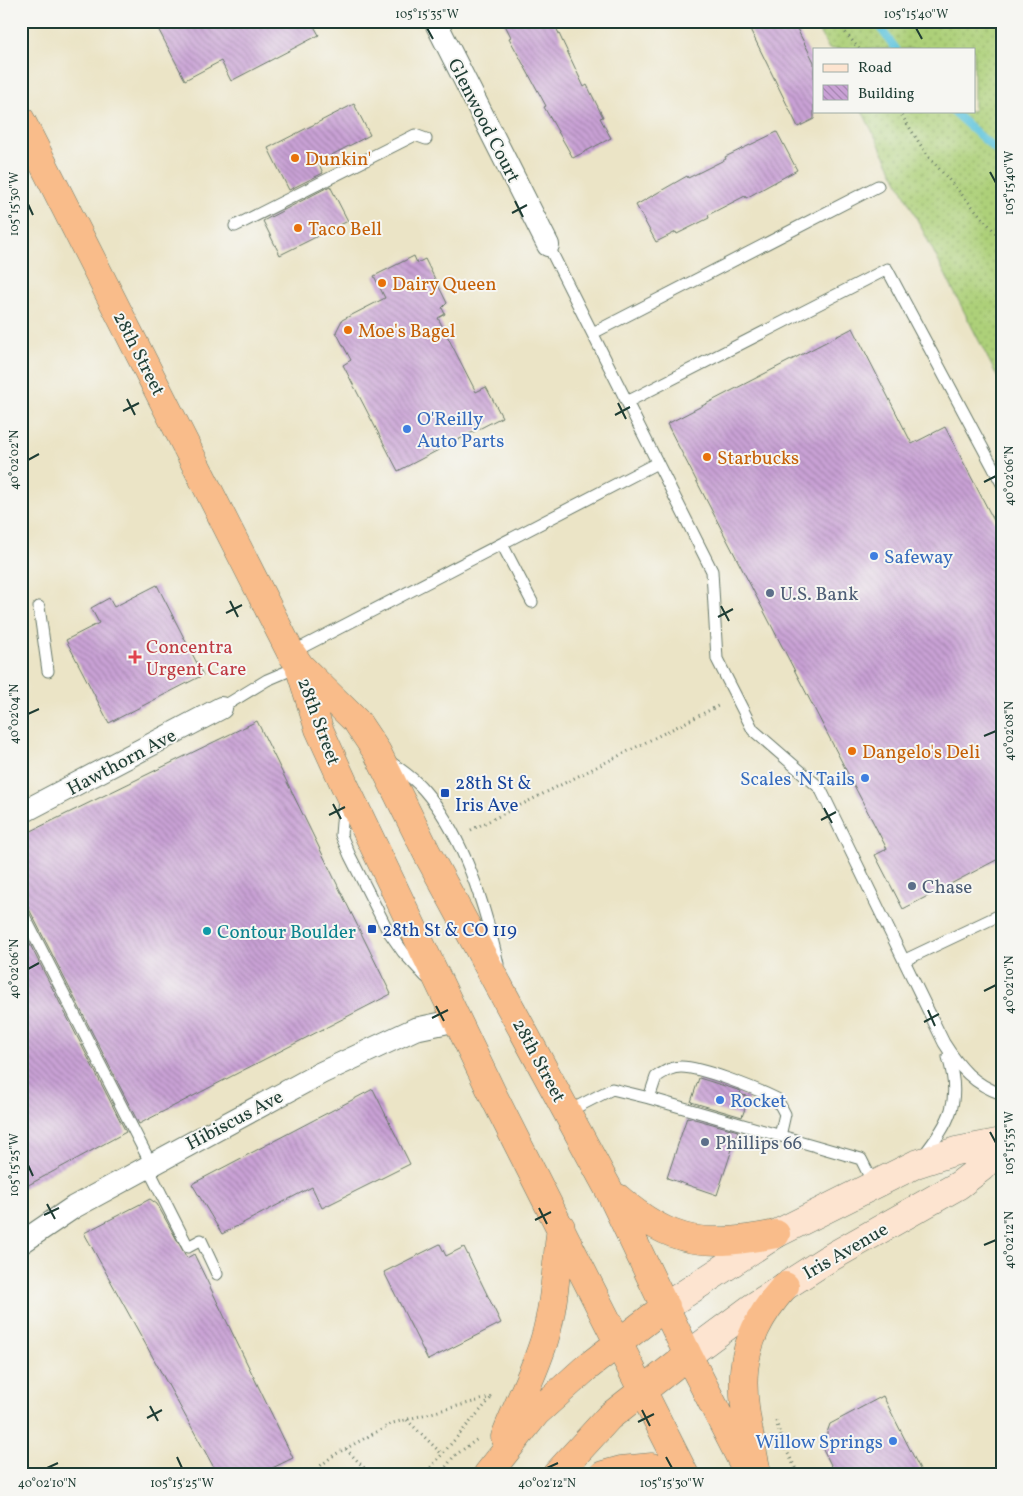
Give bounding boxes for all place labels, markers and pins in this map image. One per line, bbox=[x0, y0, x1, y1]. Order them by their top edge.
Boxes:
place label: Dunkin' bbox=[305, 147, 371, 173]
marker: Dunkin' bbox=[289, 152, 301, 164]
place label: Taco Bell bbox=[308, 217, 382, 243]
marker: Taco Bell bbox=[292, 222, 304, 234]
place label: Dairy Queen bbox=[392, 272, 496, 298]
marker: Dairy Queen bbox=[376, 277, 388, 289]
place label: Moe's Bagel bbox=[358, 319, 456, 345]
marker: Moe's Bagel bbox=[342, 324, 354, 336]
place label: O'Reilly Auto Parts bbox=[417, 407, 504, 455]
marker: O'Reilly Auto Parts bbox=[401, 423, 413, 435]
place label: Starbucks bbox=[717, 446, 799, 472]
marker: Starbucks bbox=[701, 451, 713, 463]
place label: Safeway bbox=[884, 545, 953, 571]
marker: Safeway bbox=[868, 550, 880, 562]
place label: U.S. Bank bbox=[780, 582, 859, 608]
marker: U.S. Bank bbox=[764, 587, 776, 599]
place label: Concentra Urgent Care bbox=[146, 635, 246, 683]
marker: Concentra Urgent Care bbox=[128, 650, 142, 664]
place label: Dangelo's Deli bbox=[862, 740, 980, 766]
marker: Dangelo's Deli bbox=[846, 745, 858, 757]
place label: Scales 'N Tails bbox=[740, 767, 855, 793]
place label: 28th St & Iris Ave bbox=[455, 771, 532, 819]
marker: Scales 'N Tails bbox=[859, 772, 871, 784]
marker: 28th St & Iris Ave bbox=[439, 787, 451, 799]
place label: Chase bbox=[922, 875, 972, 901]
marker: Chase bbox=[906, 880, 918, 892]
place label: 28th St & CO 119 bbox=[382, 918, 517, 944]
place label: Contour Boulder bbox=[217, 920, 356, 946]
marker: 28th St & CO 119 bbox=[366, 923, 378, 935]
marker: Contour Boulder bbox=[201, 925, 213, 937]
place label: Rocket bbox=[730, 1089, 787, 1115]
marker: Rocket bbox=[714, 1094, 726, 1106]
place label: Phillips 66 bbox=[715, 1131, 802, 1157]
marker: Phillips 66 bbox=[699, 1136, 711, 1148]
place label: Willow Springs bbox=[755, 1430, 883, 1456]
marker: Willow Springs bbox=[887, 1435, 899, 1447]

